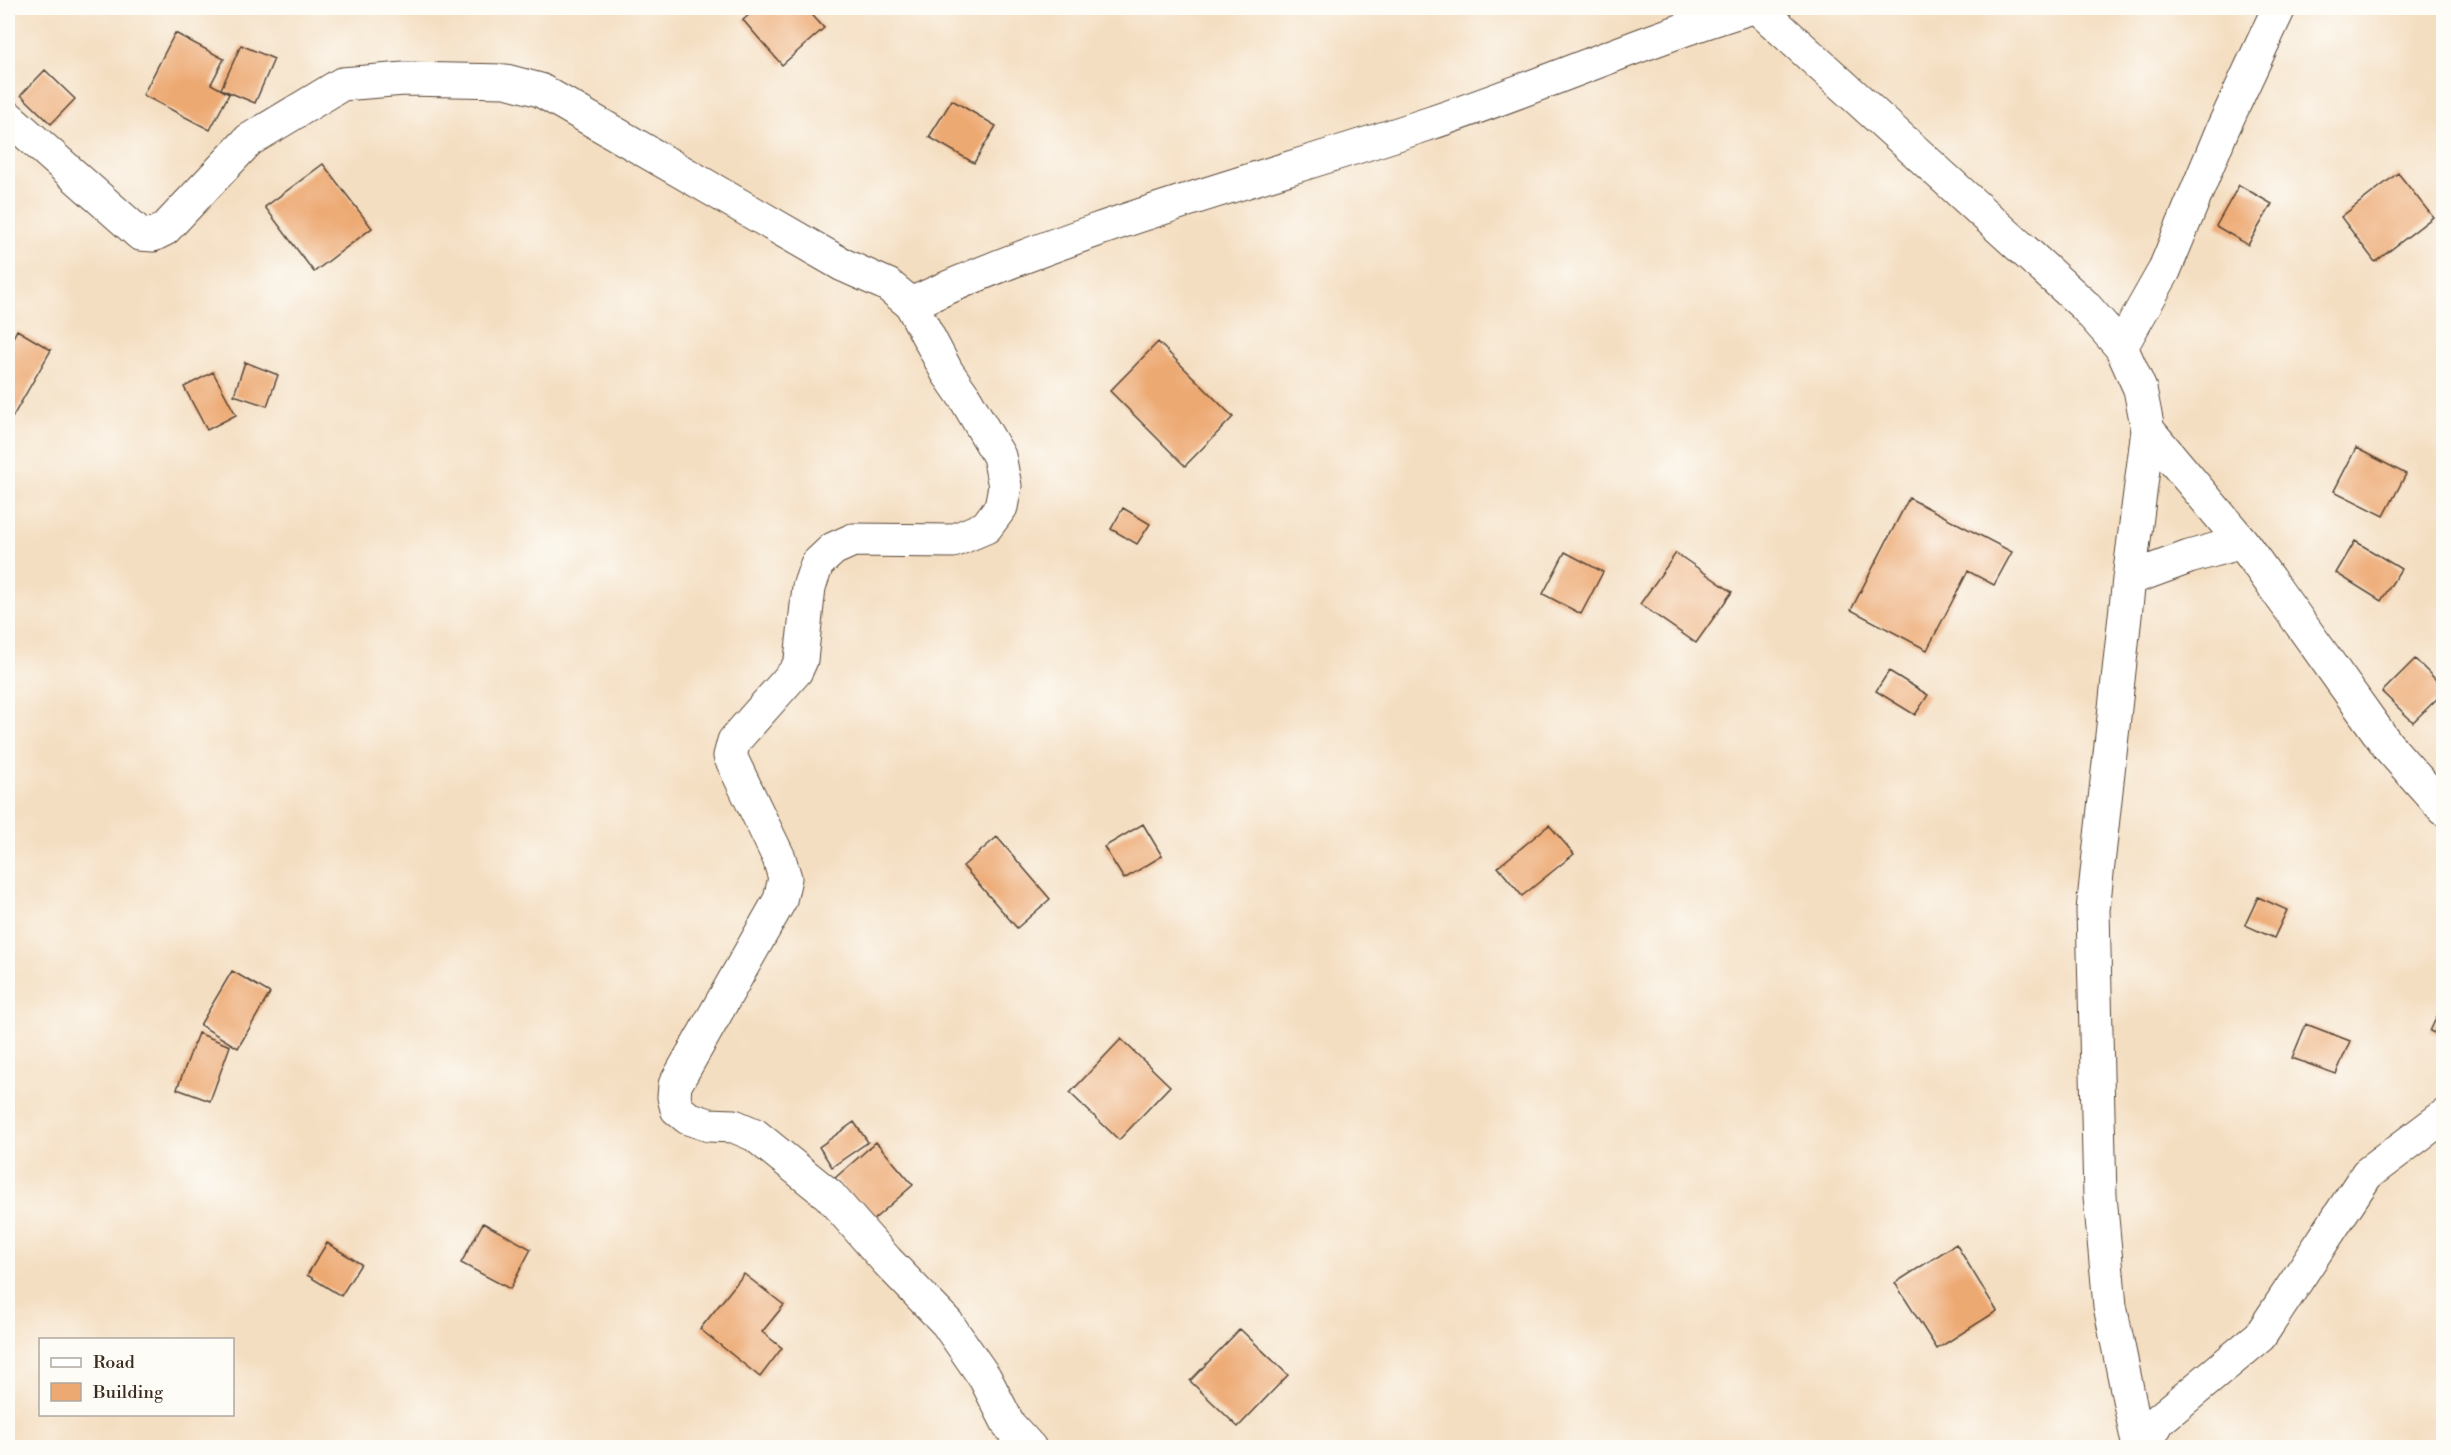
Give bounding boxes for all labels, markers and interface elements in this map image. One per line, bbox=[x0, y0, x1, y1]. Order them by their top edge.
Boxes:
legend bbox=[39, 1338, 234, 1416]
text: Road bbox=[93, 1351, 136, 1374]
text: Building bbox=[92, 1381, 164, 1404]

